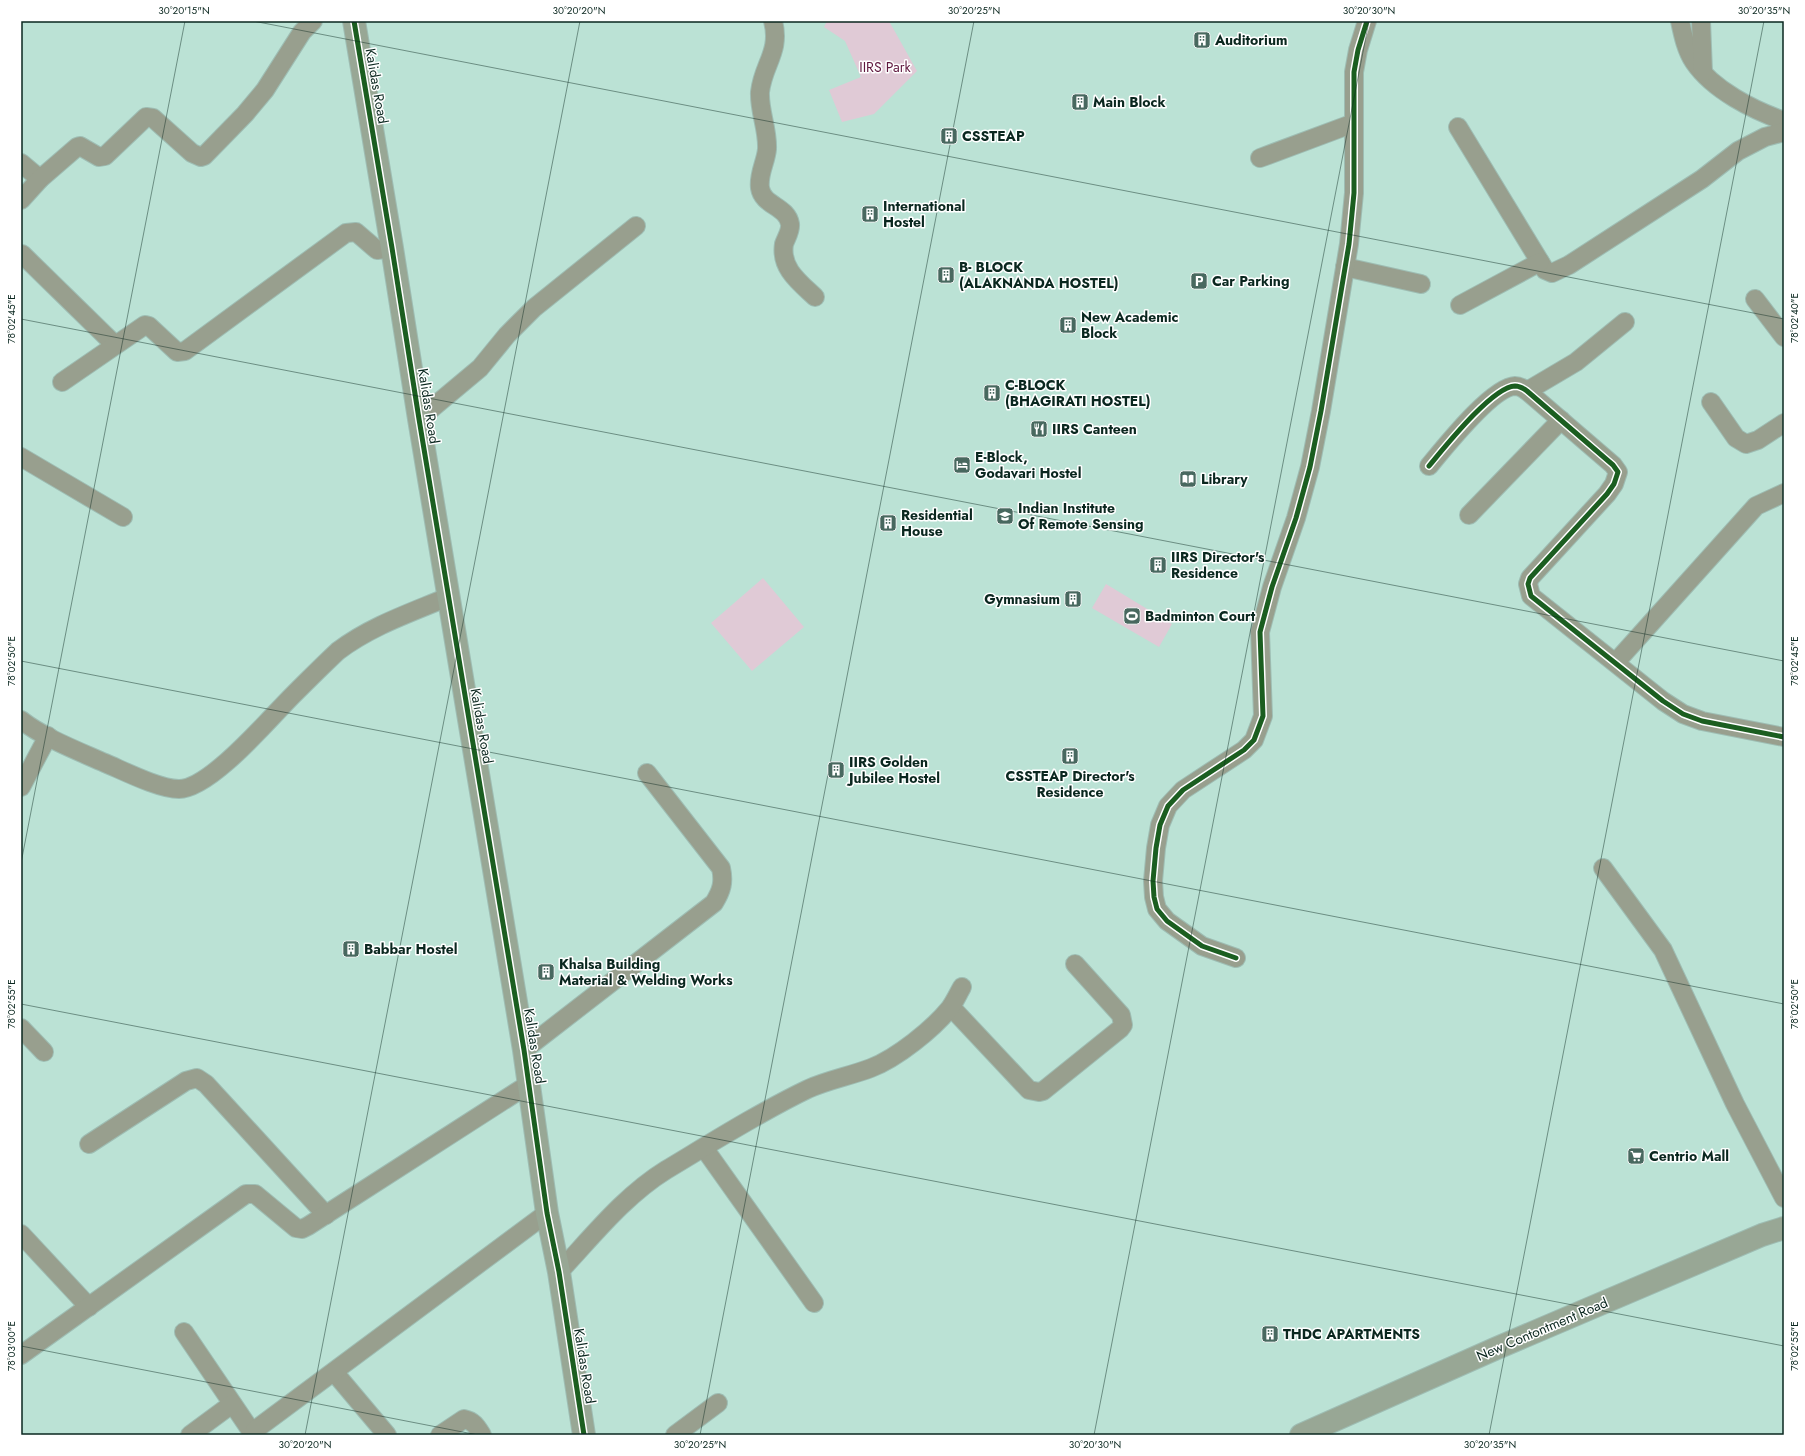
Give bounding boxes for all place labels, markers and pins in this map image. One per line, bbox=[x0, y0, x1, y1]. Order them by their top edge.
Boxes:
building icon: Auditorium bbox=[1192, 30, 1212, 50]
place label: Auditorium bbox=[1214, 30, 1287, 50]
building icon: Main Block bbox=[1070, 92, 1090, 112]
place label: Main Block bbox=[1093, 92, 1165, 112]
building icon: CSSTEAP bbox=[939, 126, 959, 146]
place label: CSSTEAP bbox=[962, 126, 1025, 146]
place label: International Hostel bbox=[883, 196, 965, 232]
building icon: International Hostel bbox=[860, 204, 880, 224]
place label: B- BLOCK (ALAKNANDA HOSTEL) bbox=[959, 257, 1119, 293]
building icon: B- BLOCK (ALAKNANDA HOSTEL) bbox=[936, 265, 956, 285]
parking icon: Car Parking bbox=[1189, 271, 1209, 291]
place label: Car Parking bbox=[1212, 271, 1289, 291]
place label: New Academic Block bbox=[1081, 307, 1179, 343]
building icon: New Academic Block bbox=[1058, 315, 1078, 335]
place label: C-BLOCK (BHAGIRATI HOSTEL) bbox=[1005, 375, 1150, 411]
building icon: C-BLOCK (BHAGIRATI HOSTEL) bbox=[982, 383, 1002, 403]
restaurant icon: IIRS Canteen bbox=[1029, 419, 1049, 439]
place label: IIRS Canteen bbox=[1052, 419, 1137, 439]
place label: E-Block, Godavari Hostel bbox=[975, 447, 1081, 483]
hotel icon: E-Block, Godavari Hostel bbox=[952, 455, 972, 475]
library icon: Library bbox=[1178, 469, 1198, 489]
place label: Library bbox=[1201, 469, 1248, 489]
place label: Indian Institute Of Remote Sensing bbox=[1018, 498, 1144, 534]
place label: Residential House bbox=[901, 505, 973, 541]
school or university icon: Indian Institute Of Remote Sensing bbox=[995, 506, 1015, 526]
building icon: Residential House bbox=[878, 513, 898, 533]
place label: IIRS Director's Residence bbox=[1171, 547, 1265, 583]
building icon: IIRS Director's Residence bbox=[1148, 555, 1168, 575]
place label: Gymnasium bbox=[984, 589, 1060, 609]
building icon: Gymnasium bbox=[1063, 589, 1083, 609]
sports icon: Badminton Court bbox=[1122, 606, 1142, 626]
place label: Badminton Court bbox=[1145, 606, 1256, 626]
building icon: CSSTEAP Director's Residence bbox=[1060, 746, 1080, 766]
place label: IIRS Golden Jubilee Hostel bbox=[846, 752, 940, 788]
building icon: IIRS Golden Jubilee Hostel bbox=[826, 760, 846, 780]
place label: CSSTEAP Director's Residence bbox=[1005, 766, 1135, 802]
building icon: Babbar Hostel bbox=[341, 939, 361, 959]
place label: Babbar Hostel bbox=[364, 939, 458, 959]
place label: Khalsa Building Material & Welding Works bbox=[559, 954, 733, 990]
building icon: Khalsa Building Material & Welding Works bbox=[536, 962, 556, 982]
supermarket icon: Centrio Mall bbox=[1626, 1146, 1646, 1166]
place label: Centrio Mall bbox=[1649, 1146, 1729, 1166]
building icon: THDC APARTMENTS bbox=[1260, 1324, 1280, 1344]
place label: THDC APARTMENTS bbox=[1283, 1324, 1420, 1344]

